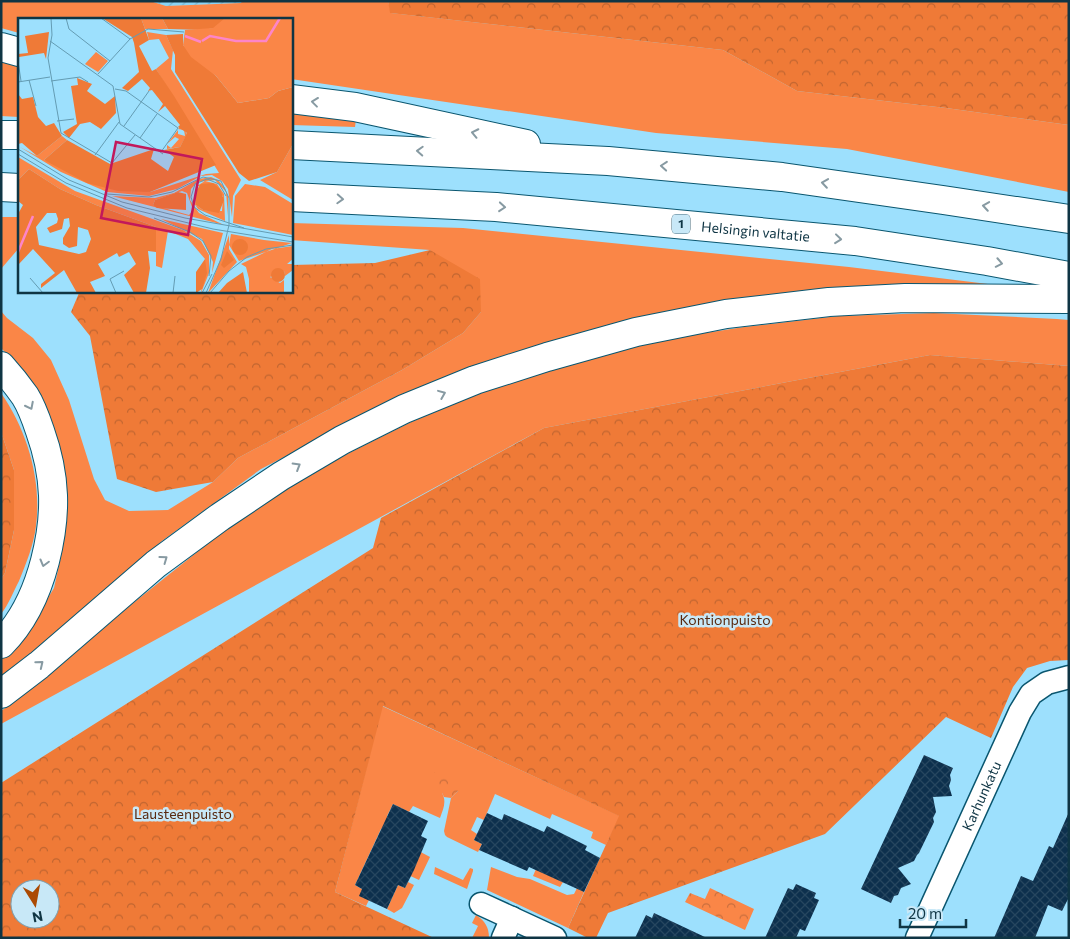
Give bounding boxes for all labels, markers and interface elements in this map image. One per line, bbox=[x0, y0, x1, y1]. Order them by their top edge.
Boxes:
inset map bbox=[18, 18, 292, 292]
one-way arrow bbox=[311, 97, 319, 108]
one-way arrow bbox=[470, 128, 479, 139]
one-way arrow bbox=[415, 146, 423, 157]
one-way arrow bbox=[659, 161, 667, 172]
one-way arrow bbox=[821, 178, 829, 189]
one-way arrow bbox=[336, 194, 344, 205]
one-way arrow bbox=[499, 202, 507, 213]
one-way arrow bbox=[982, 202, 990, 212]
road number: 1 bbox=[672, 214, 690, 233]
street label: Helsingin valtatie bbox=[701, 217, 811, 245]
one-way arrow bbox=[835, 233, 843, 244]
one-way arrow bbox=[995, 257, 1003, 267]
one-way arrow bbox=[437, 389, 446, 400]
one-way arrow bbox=[24, 400, 34, 409]
one-way arrow bbox=[292, 463, 301, 473]
one-way arrow bbox=[158, 556, 168, 565]
one-way arrow bbox=[40, 559, 50, 567]
park label: Kontionpuisto bbox=[679, 611, 771, 628]
one-way arrow bbox=[34, 660, 43, 669]
street label: Karhunkatu bbox=[958, 758, 1004, 833]
park label: Lausteenpuisto bbox=[134, 805, 232, 822]
north arrow bbox=[10, 879, 60, 929]
scale bar bbox=[900, 896, 966, 928]
text: 20 m bbox=[908, 904, 942, 922]
text: N bbox=[31, 908, 44, 927]

